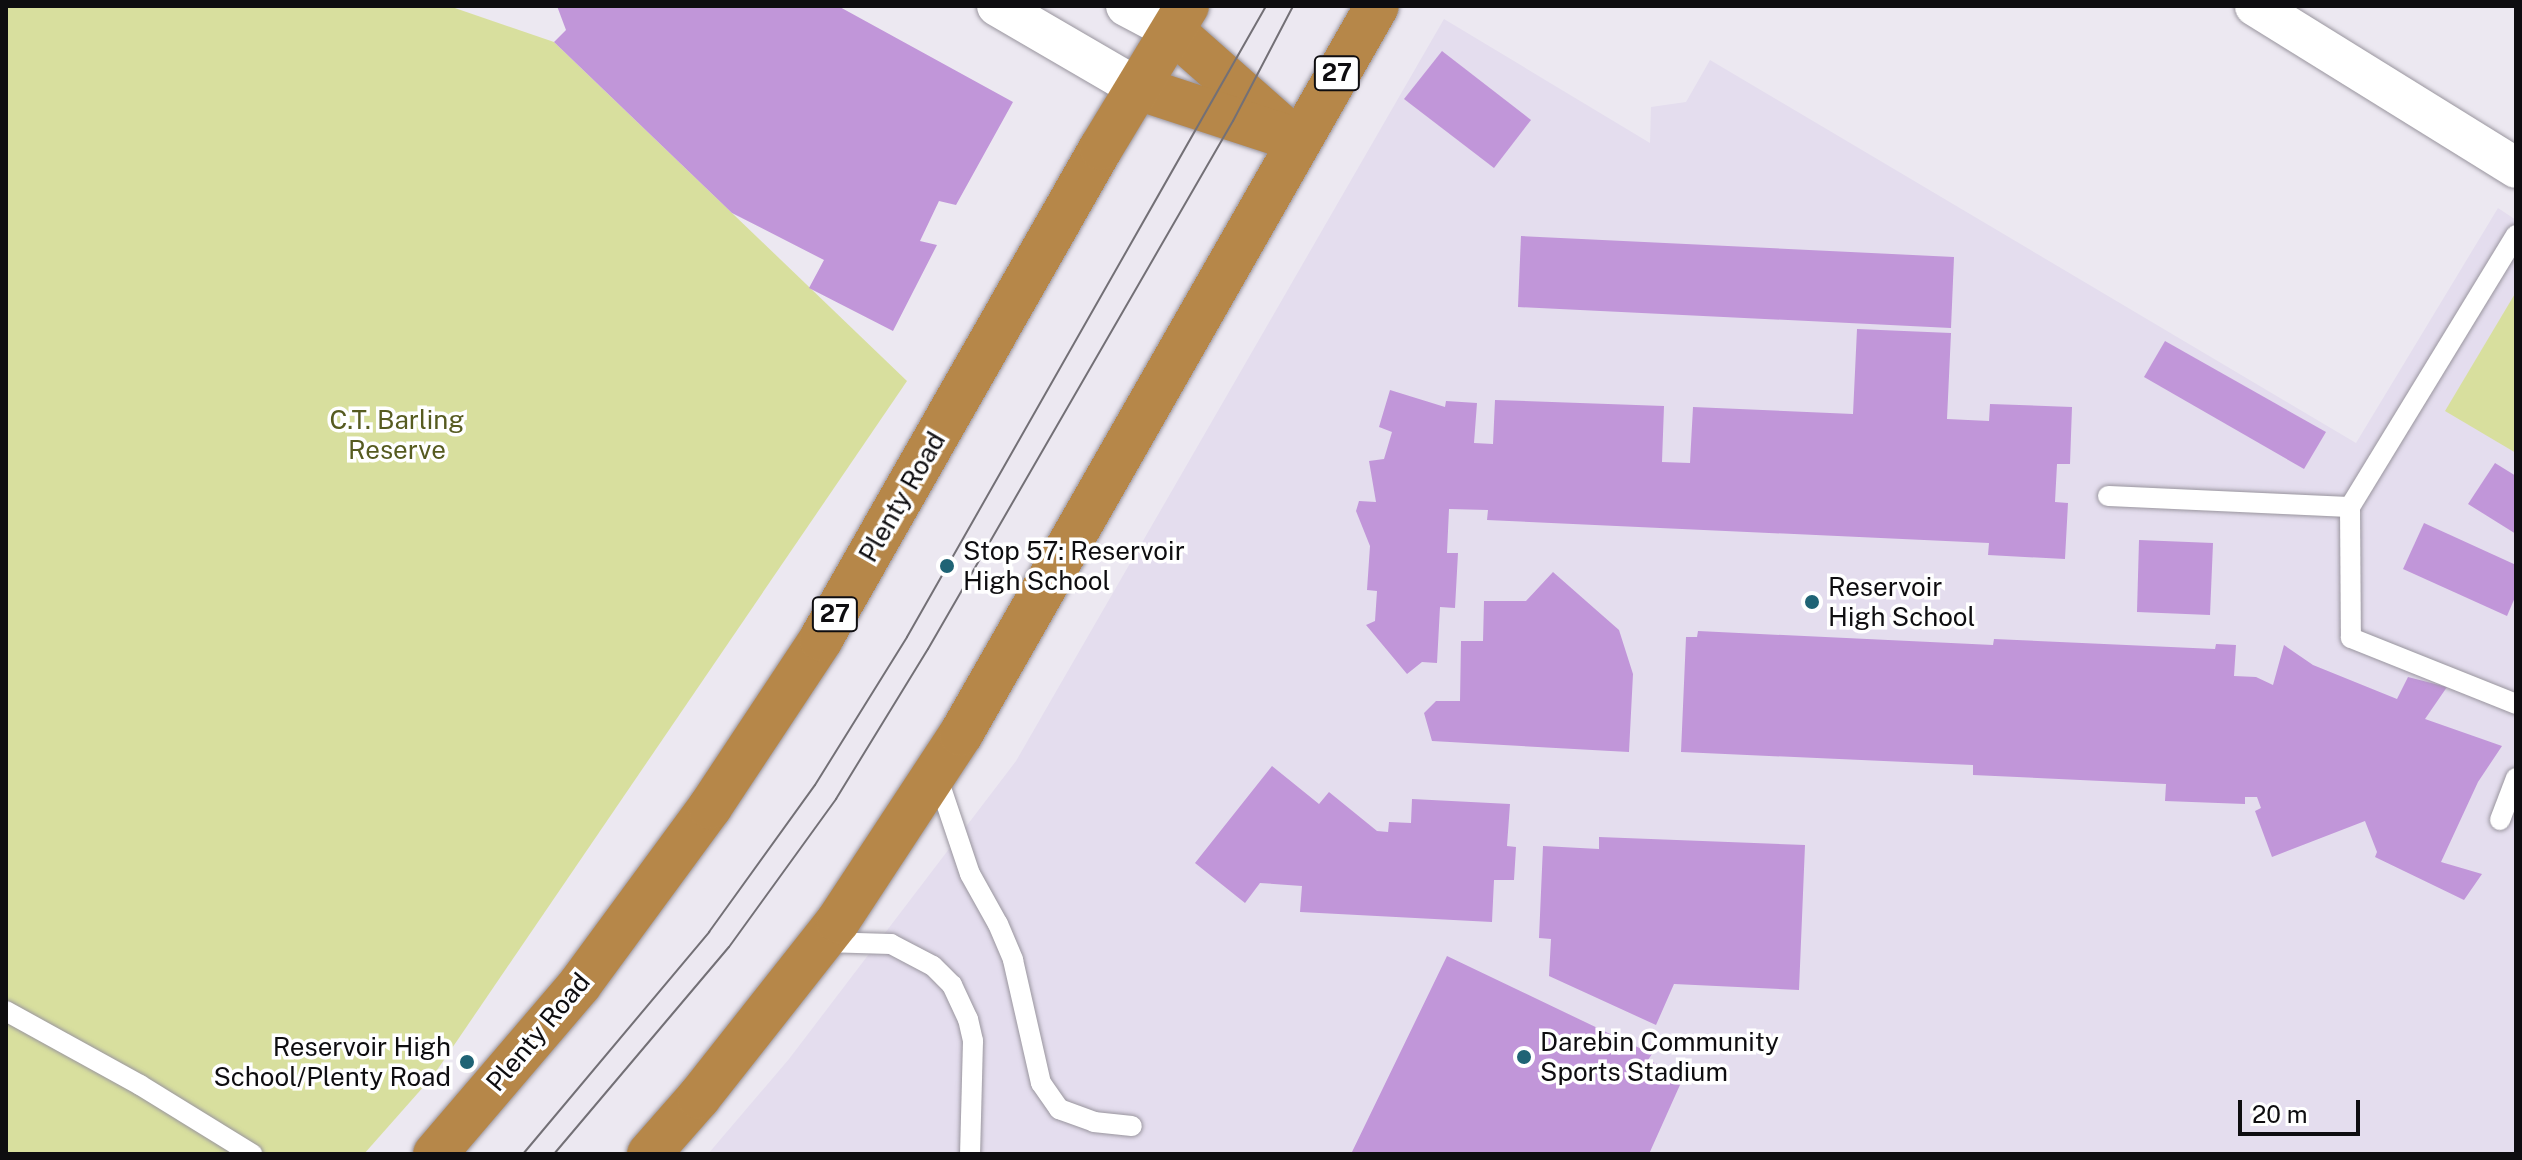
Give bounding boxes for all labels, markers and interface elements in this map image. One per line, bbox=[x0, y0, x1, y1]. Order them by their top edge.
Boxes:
road number: 27 bbox=[1313, 53, 1361, 93]
park label: C.T. Barling Reserve bbox=[329, 404, 465, 466]
street label: Plenty Road bbox=[852, 426, 952, 568]
place label: Stop 57: Reservoir High School bbox=[963, 535, 1185, 596]
marker: Stop 57: Reservoir High School bbox=[938, 557, 956, 575]
place label: Reservoir High School bbox=[1828, 571, 1975, 632]
marker: Reservoir High School bbox=[1803, 593, 1821, 611]
road number: 27 bbox=[811, 594, 859, 634]
street label: Plenty Road bbox=[479, 966, 597, 1098]
place label: Darebin Community Sports Stadium bbox=[1540, 1026, 1779, 1088]
place label: Reservoir High School/Plenty Road bbox=[213, 1031, 451, 1092]
marker: Darebin Community Sports Stadium bbox=[1515, 1048, 1533, 1066]
marker: Reservoir High School/Plenty Road bbox=[458, 1053, 476, 1071]
scale bar bbox=[2242, 1084, 2364, 1134]
text: 20 m bbox=[2252, 1100, 2308, 1128]

